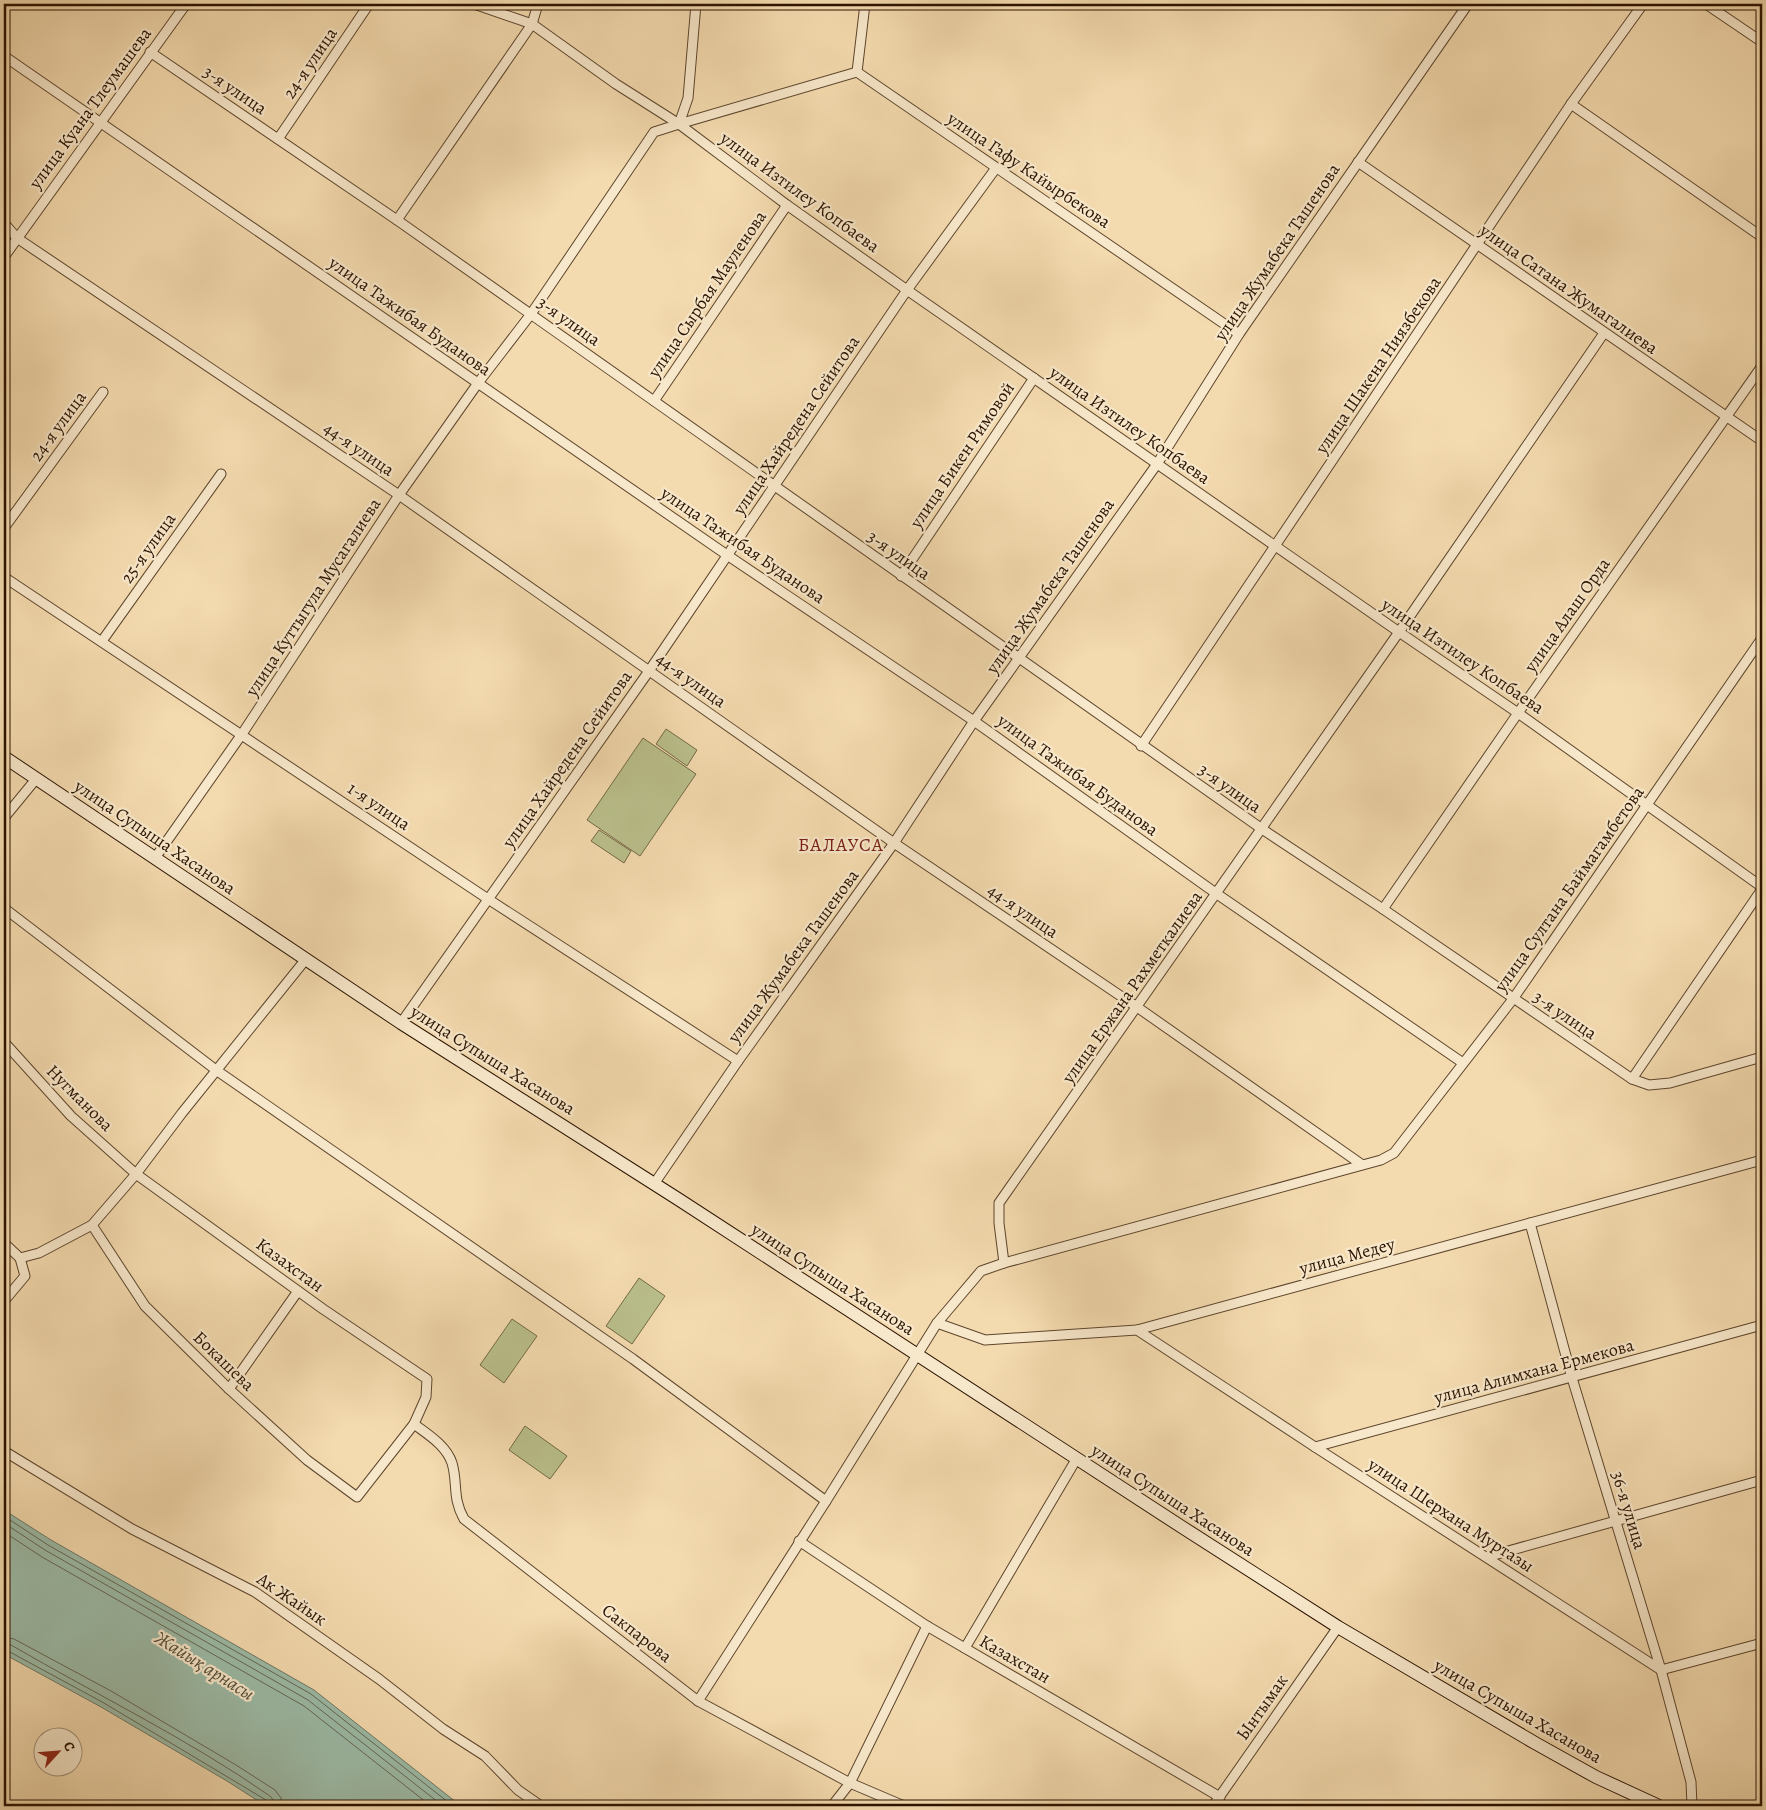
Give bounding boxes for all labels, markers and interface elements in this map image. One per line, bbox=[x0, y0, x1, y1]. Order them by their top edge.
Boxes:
street label: улица Куана Тлеумашева bbox=[23, 22, 157, 194]
street label: 24-я улица bbox=[277, 22, 343, 103]
street label: 3-я улица bbox=[198, 60, 272, 121]
street label: улица Гафу Кайырбекова bbox=[942, 106, 1116, 234]
street label: улица Изтилеу Копбаева bbox=[715, 125, 885, 258]
street label: улица Жумабека Ташенова bbox=[1208, 158, 1346, 346]
street label: улица Сырбая Мауленова bbox=[642, 205, 772, 383]
street label: улица Сатана Жумагалиева bbox=[1474, 218, 1663, 360]
street label: улица Тажибая Буданова bbox=[323, 250, 497, 382]
street label: улица Шакена Ниязбекова bbox=[1309, 271, 1447, 459]
street label: 3-я улица bbox=[533, 290, 606, 352]
street label: улица Хайредена Сейитова bbox=[726, 330, 865, 520]
street label: улица Изтилеу Копбаева bbox=[1044, 360, 1216, 490]
street label: улица Бикен Римовой bbox=[903, 377, 1020, 534]
street label: 24-я улица bbox=[24, 385, 92, 466]
street label: 44-я улица bbox=[319, 416, 400, 482]
street label: улица Тажибая Буданова bbox=[655, 480, 830, 609]
street label: улица Куттыгула Мусагалиева bbox=[239, 493, 387, 702]
street label: улица Жумабека Ташенова bbox=[980, 493, 1120, 679]
street label: 25-я улица bbox=[115, 507, 181, 588]
street label: 3-я улица bbox=[863, 524, 936, 586]
street label: улица Алаш Орда bbox=[1518, 552, 1616, 678]
street label: улица Изтилеу Копбаева bbox=[1376, 592, 1550, 720]
street label: 44-я улица bbox=[651, 647, 732, 713]
street label: улица Хайредена Сейитова bbox=[496, 665, 638, 853]
street label: улица Тажибая Буданова bbox=[992, 708, 1164, 842]
street label: 3-я улица bbox=[1194, 757, 1267, 819]
street label: улица Супыша Хасанова bbox=[69, 773, 241, 900]
street label: 1-я улица bbox=[343, 776, 416, 836]
street label: улица Султана Баймагамбетова bbox=[1488, 781, 1650, 997]
district label: БАЛАУСА bbox=[798, 832, 884, 858]
street label: улица Жумабека Ташенова bbox=[721, 864, 865, 1048]
street label: 44-я улица bbox=[983, 878, 1064, 944]
street label: улица Ержана Рахметкалиева bbox=[1056, 885, 1208, 1089]
street label: 3-я улица bbox=[1528, 985, 1602, 1046]
street label: улица Супыша Хасанова bbox=[405, 999, 580, 1121]
street label: Нугманова bbox=[41, 1059, 119, 1137]
street label: улица Супыша Хасанова bbox=[746, 1217, 920, 1341]
street label: Казахстан bbox=[251, 1232, 329, 1298]
street label: улица Медеу bbox=[1296, 1232, 1398, 1281]
street label: Бокашева bbox=[188, 1326, 260, 1397]
street label: улица Алимхана Ермекова bbox=[1430, 1333, 1637, 1410]
street label: улица Супыша Хасанова bbox=[1086, 1438, 1260, 1562]
street label: улица Шерхана Муртазы bbox=[1363, 1452, 1539, 1578]
street label: 36-я улица bbox=[1606, 1468, 1652, 1553]
street label: Ак Жайык bbox=[251, 1566, 332, 1631]
street label: Сакпарова bbox=[597, 1598, 678, 1668]
water label: Жайық арнасы bbox=[149, 1624, 259, 1707]
street label: Казахстан bbox=[975, 1629, 1055, 1689]
street label: улица Супыша Хасанова bbox=[1429, 1653, 1607, 1769]
street label: Ынтымак bbox=[1231, 1669, 1293, 1745]
north arrow bbox=[32, 1728, 82, 1778]
text: С bbox=[59, 1738, 80, 1755]

